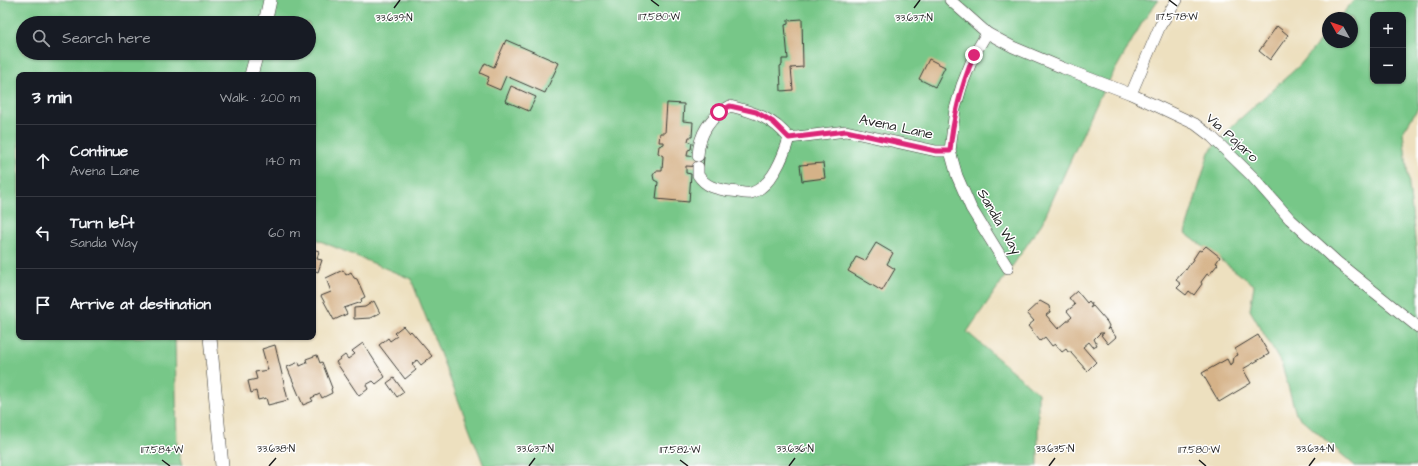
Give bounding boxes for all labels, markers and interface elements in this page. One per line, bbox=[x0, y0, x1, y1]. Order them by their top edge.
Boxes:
text: 117.580°W bbox=[638, 10, 680, 24]
text: 117.578°W bbox=[1156, 10, 1198, 24]
text: 33.639°N bbox=[375, 11, 413, 25]
text: 33.637°N bbox=[895, 11, 933, 25]
north arrow bbox=[1322, 12, 1358, 48]
map controls bbox=[1370, 12, 1406, 84]
button: + bbox=[1370, 12, 1406, 48]
search box bbox=[16, 16, 316, 60]
icon: search bbox=[30, 27, 52, 49]
text: Search here bbox=[62, 28, 151, 49]
route end bbox=[965, 46, 983, 64]
button: − bbox=[1370, 48, 1406, 84]
text: 3 min bbox=[32, 86, 72, 110]
text: Walk · 200 m bbox=[220, 89, 300, 107]
route start bbox=[710, 103, 728, 121]
street label: Avena Lane bbox=[857, 109, 935, 145]
street label: Via Pajaro bbox=[1201, 109, 1263, 167]
text: Continue bbox=[70, 141, 128, 162]
icon: ahead bbox=[32, 150, 54, 172]
text: 140 m bbox=[266, 152, 300, 170]
text: Avena Lane bbox=[70, 162, 140, 180]
street label: Sandia Way bbox=[972, 185, 1026, 259]
text: Turn left bbox=[70, 213, 134, 234]
icon: left bbox=[32, 222, 54, 244]
text: 60 m bbox=[268, 224, 300, 242]
text: Sandia Way bbox=[70, 234, 138, 252]
icon: arrive bbox=[32, 294, 54, 316]
text: Arrive at destination bbox=[70, 294, 211, 315]
text: 33.638°N bbox=[257, 442, 295, 456]
text: 33.637°N bbox=[516, 442, 554, 456]
text: 33.636°N bbox=[776, 442, 814, 456]
text: 33.635°N bbox=[1036, 442, 1074, 456]
text: 33.634°N bbox=[1296, 442, 1334, 456]
text: 117.584°W bbox=[141, 443, 184, 457]
text: 117.582°W bbox=[659, 443, 701, 457]
text: 117.580°W bbox=[1178, 443, 1220, 457]

